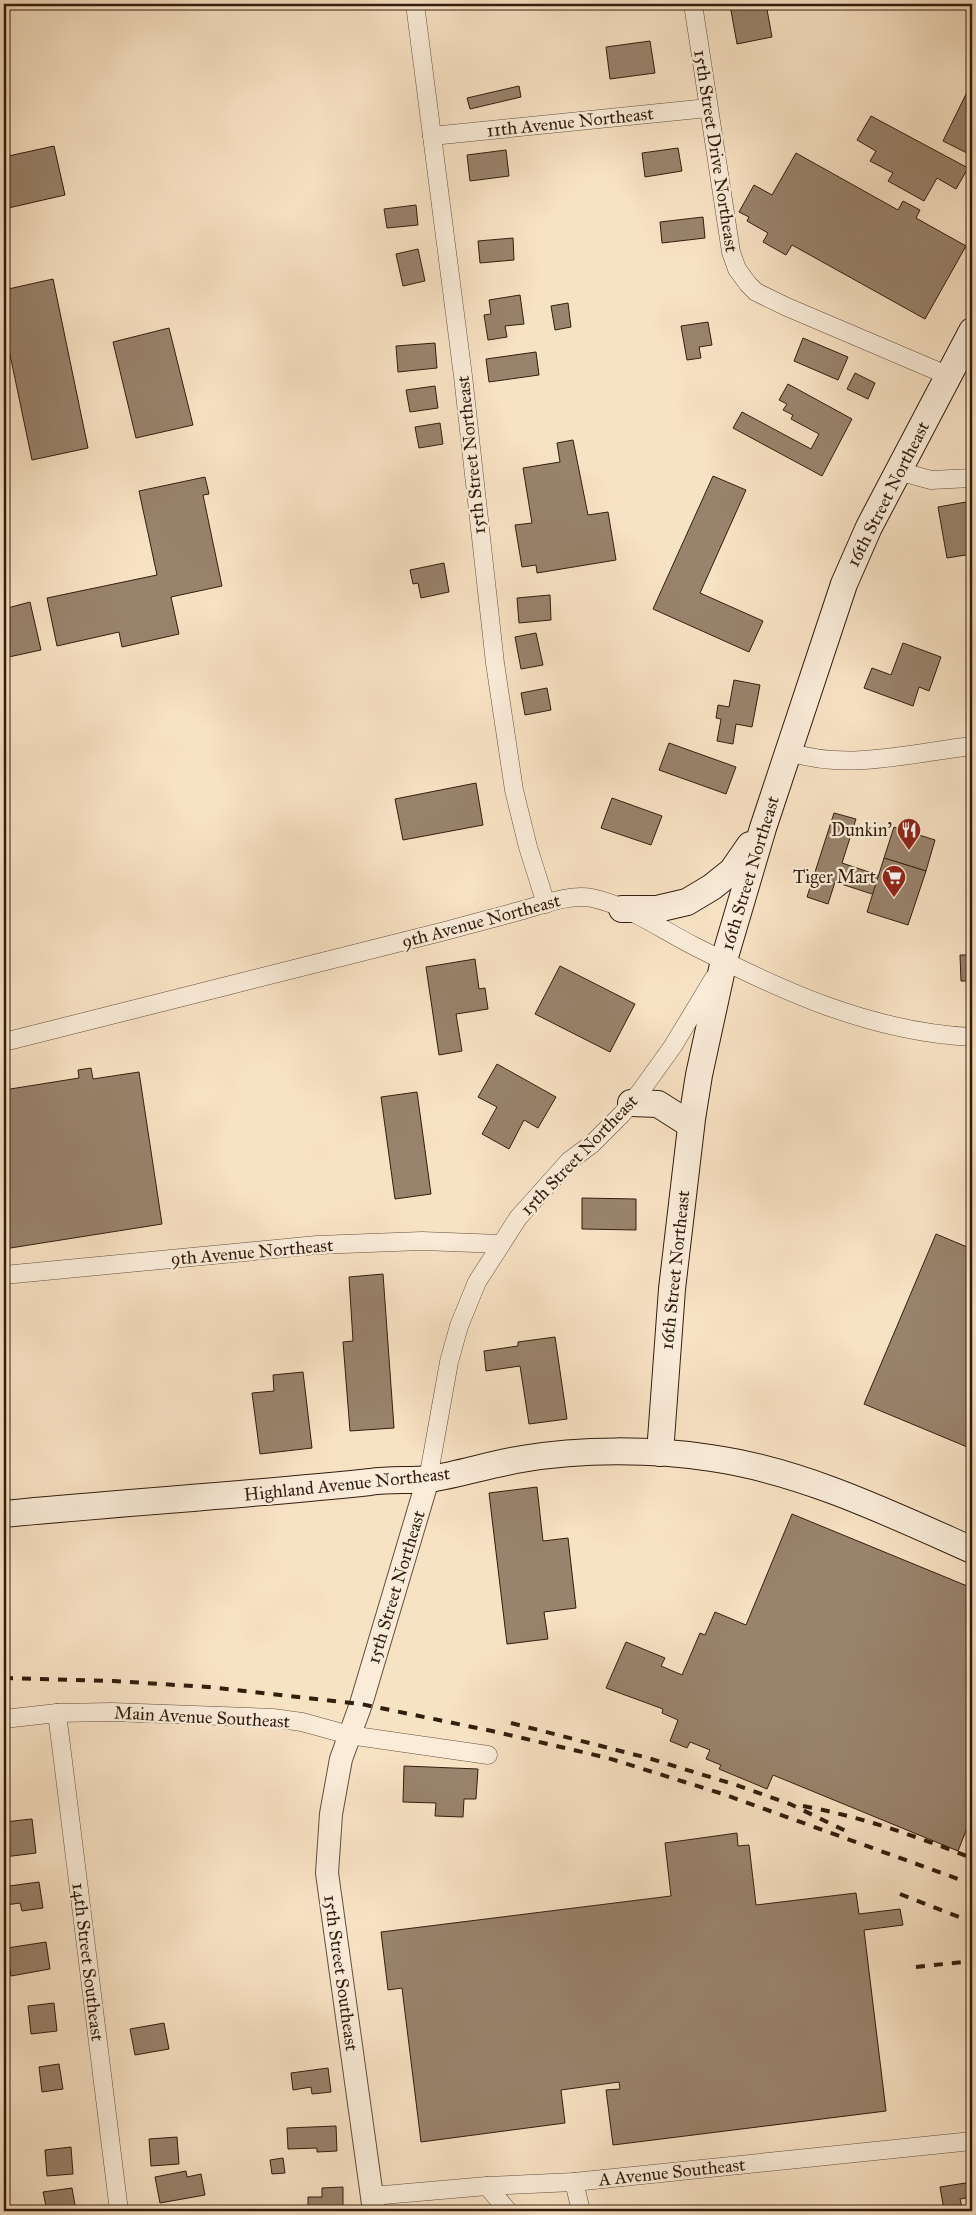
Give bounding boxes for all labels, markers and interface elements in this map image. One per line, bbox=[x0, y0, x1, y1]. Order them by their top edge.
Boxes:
street label: 15th Street Drive Northeast bbox=[689, 48, 743, 255]
street label: 11th Avenue Northeast bbox=[486, 102, 655, 142]
street label: 15th Street Northeast bbox=[452, 374, 490, 535]
street label: 16th Street Northeast bbox=[842, 417, 934, 570]
street label: 16th Street Northeast bbox=[716, 793, 784, 953]
restaurant icon: Dunkin' bbox=[896, 817, 922, 851]
place label: Dunkin' bbox=[831, 819, 892, 841]
supermarket icon: Tiger Mart bbox=[881, 864, 907, 898]
place label: Tiger Mart bbox=[793, 866, 877, 889]
street label: 9th Avenue Northeast bbox=[399, 889, 563, 953]
street label: 15th Street Northeast bbox=[516, 1090, 643, 1220]
street label: 16th Street Northeast bbox=[656, 1188, 694, 1351]
street label: 9th Avenue Northeast bbox=[170, 1234, 335, 1270]
street label: Highland Avenue Northeast bbox=[243, 1462, 452, 1507]
street label: 15th Street Northeast bbox=[362, 1507, 430, 1666]
street label: Main Avenue Southeast bbox=[113, 1701, 291, 1733]
street label: 14th Street Southeast bbox=[67, 1882, 109, 2043]
street label: 15th Street Southeast bbox=[319, 1893, 363, 2053]
street label: A Avenue Southeast bbox=[597, 2153, 747, 2191]

